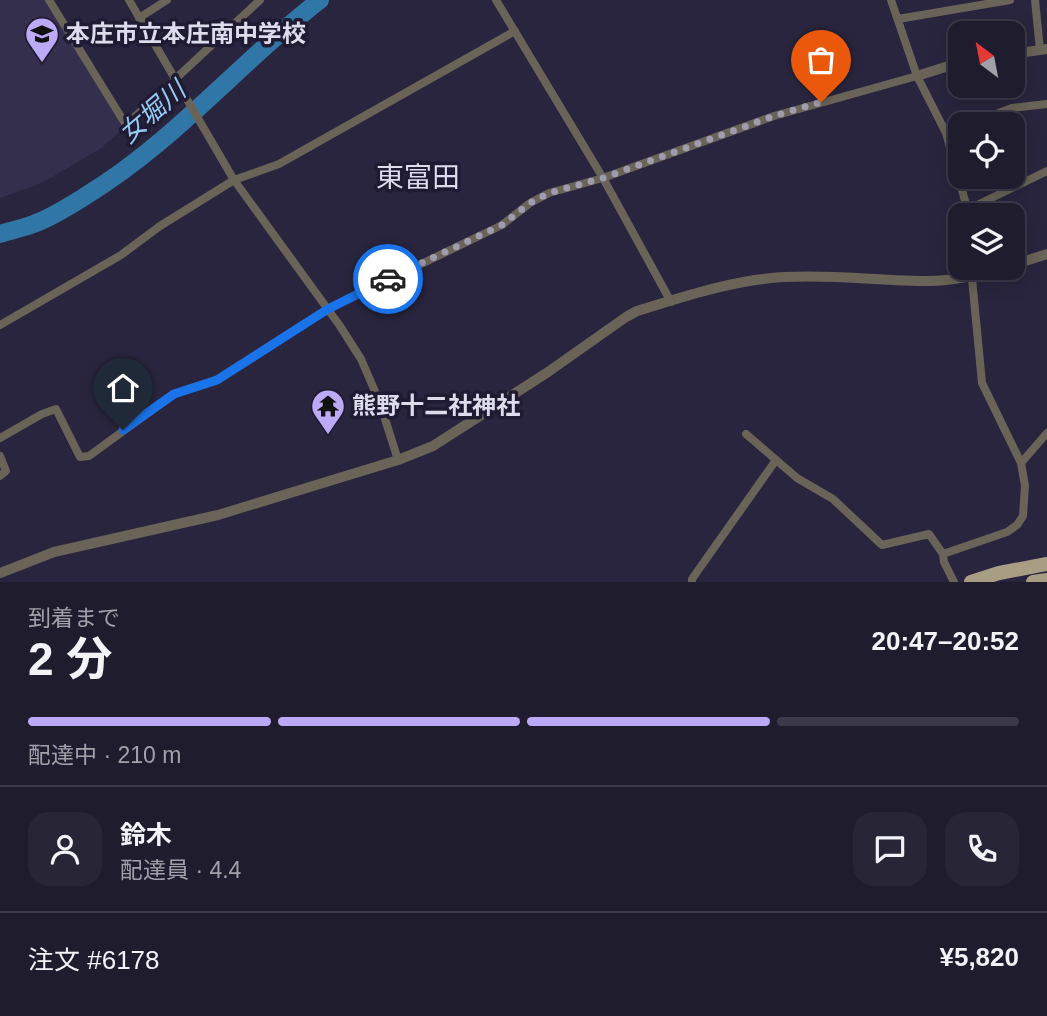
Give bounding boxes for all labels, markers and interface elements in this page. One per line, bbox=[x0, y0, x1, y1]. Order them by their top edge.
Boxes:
school or university icon: 本庄市立本庄南中学校 bbox=[23, 15, 61, 64]
place label: 本庄市立本庄南中学校 bbox=[66, 20, 306, 47]
north arrow bbox=[948, 21, 1026, 98]
map controls bbox=[948, 21, 1025, 280]
pin bbox=[791, 30, 851, 102]
icon: bag bbox=[802, 41, 840, 79]
water label: 女堀川 bbox=[113, 73, 194, 149]
button: locate bbox=[948, 112, 1025, 189]
district label: 東富田 bbox=[376, 162, 460, 193]
button: layers bbox=[948, 203, 1025, 280]
courier bbox=[353, 244, 423, 314]
icon: car bbox=[369, 260, 407, 298]
pin bbox=[93, 358, 153, 430]
icon: home bbox=[104, 369, 142, 407]
temple icon: 熊野十二社神社 bbox=[309, 387, 347, 436]
place label: 熊野十二社神社 bbox=[352, 392, 520, 419]
text: 到着まで bbox=[28, 605, 120, 631]
text: 20:47–20:52 bbox=[872, 626, 1019, 656]
text: 2 分 bbox=[28, 633, 112, 685]
text: 配達中 · 210 m bbox=[28, 742, 181, 768]
button: person bbox=[28, 812, 102, 886]
button: chat bbox=[853, 812, 927, 886]
button: phone bbox=[945, 812, 1019, 886]
text: 鈴木 bbox=[120, 820, 172, 850]
text: 配達員 · 4.4 bbox=[120, 857, 241, 883]
text: ¥5,820 bbox=[939, 942, 1019, 972]
text: 注文 #6178 bbox=[28, 945, 160, 975]

